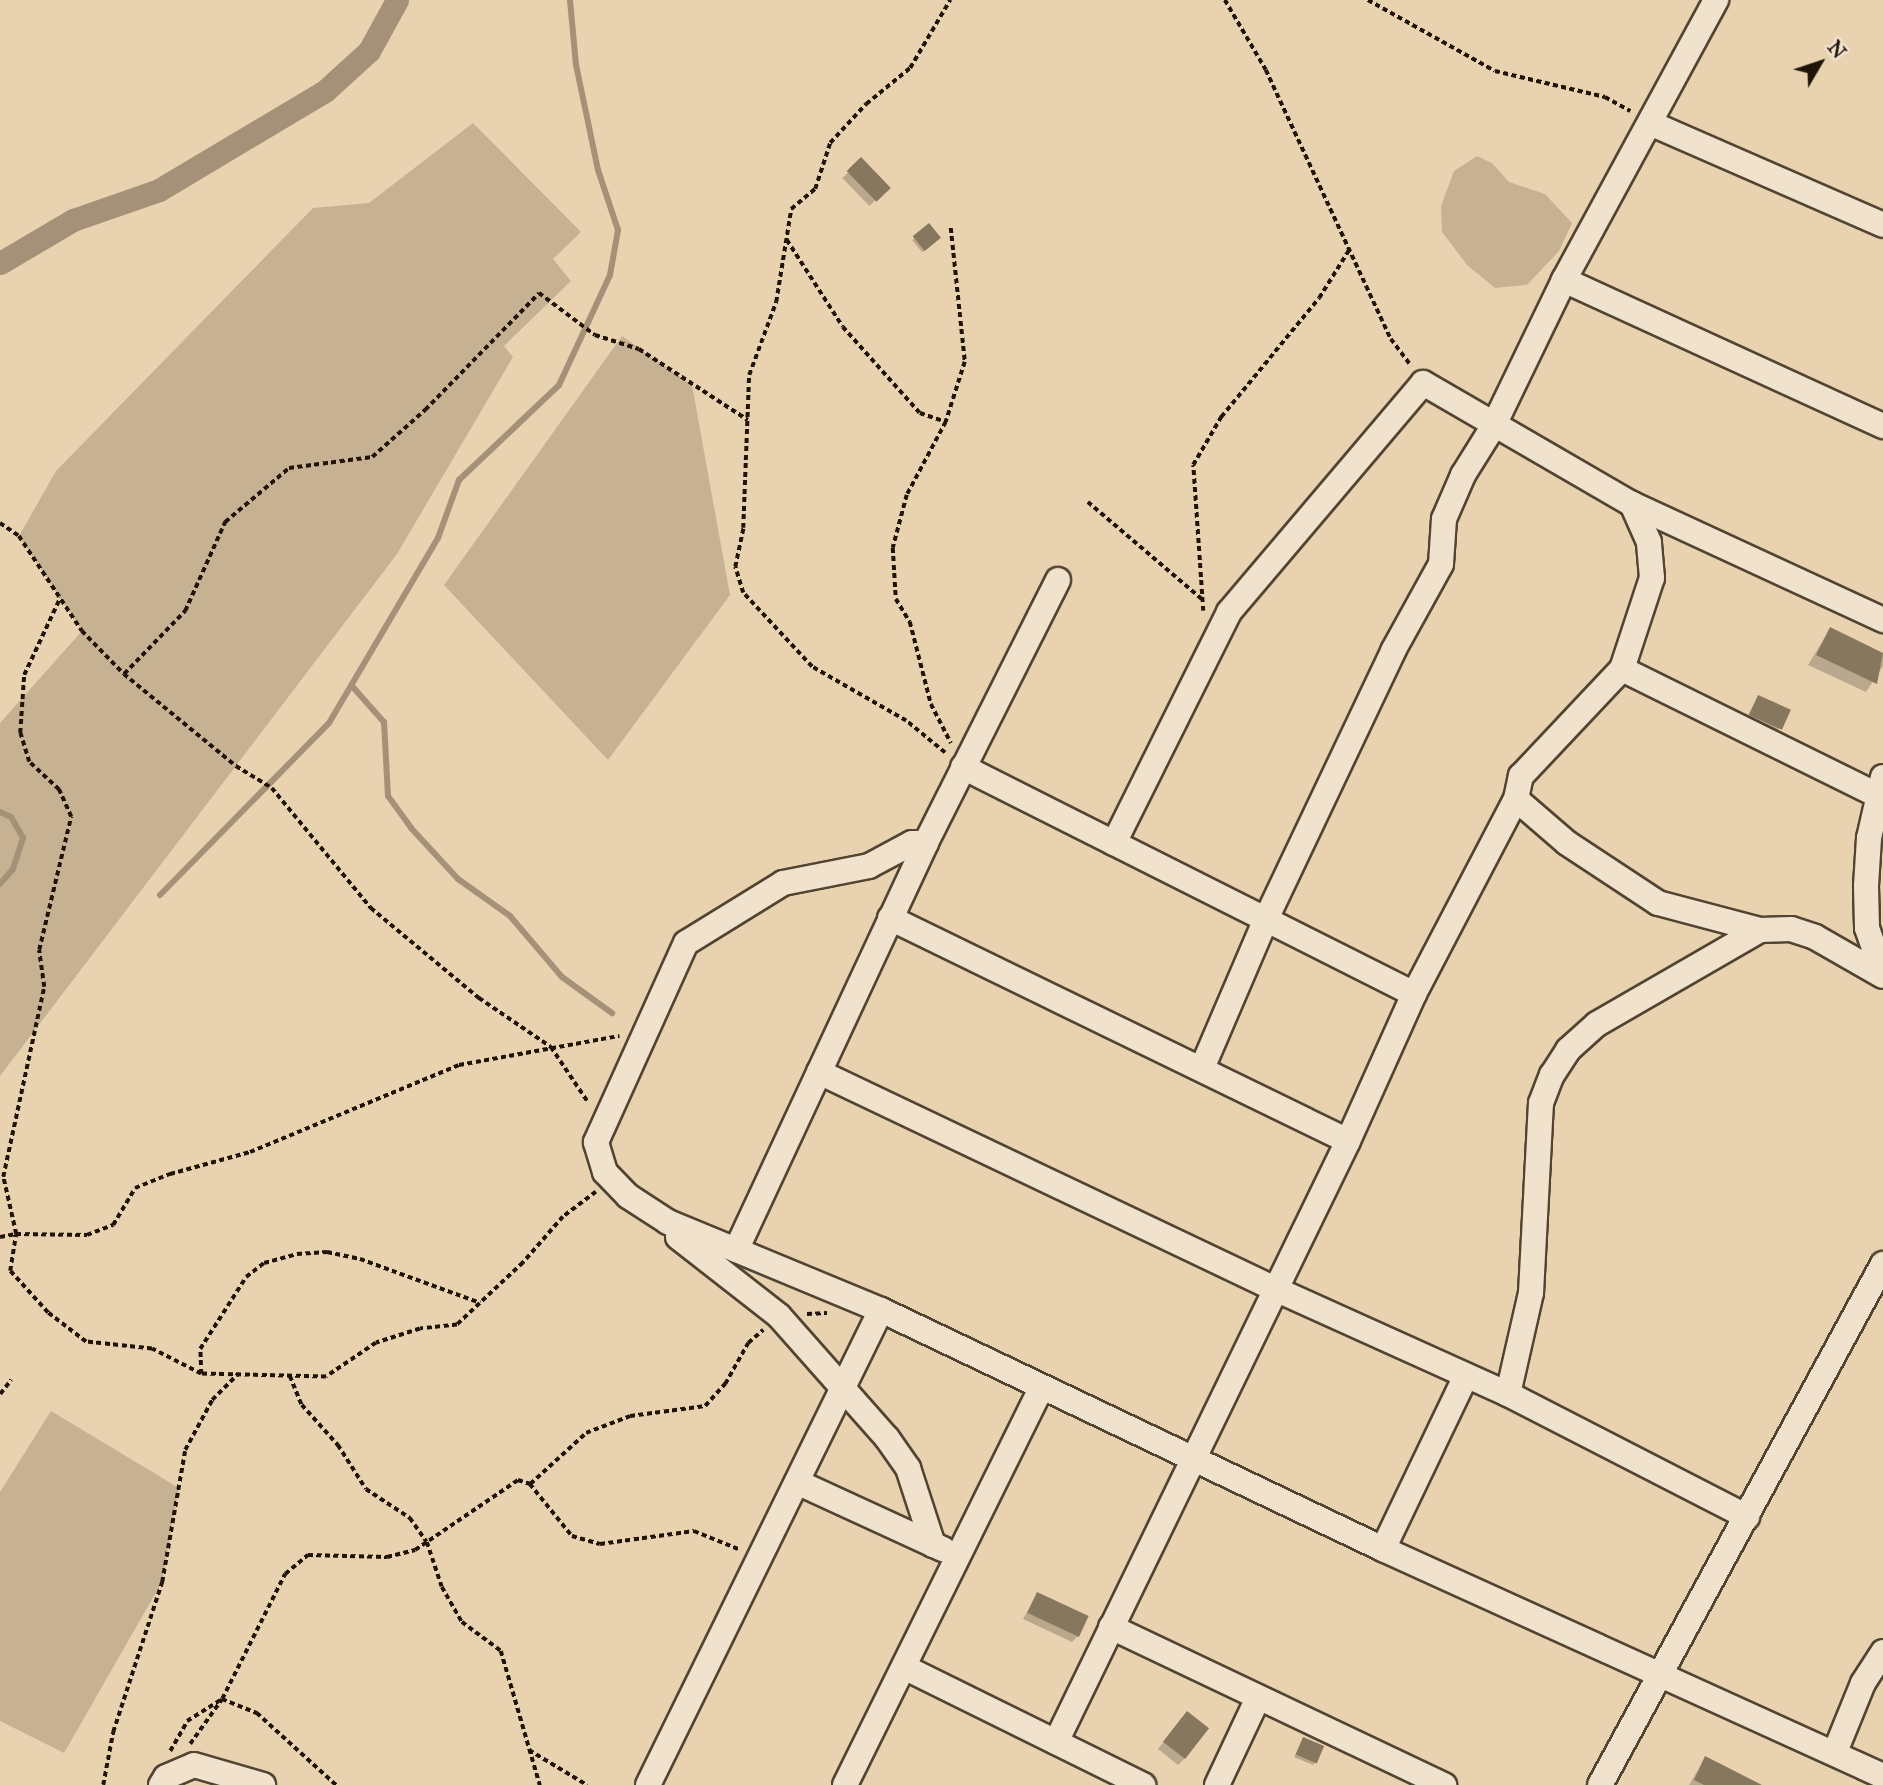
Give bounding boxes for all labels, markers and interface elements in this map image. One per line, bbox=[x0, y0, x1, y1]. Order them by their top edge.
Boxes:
north arrow bbox=[1785, 28, 1855, 98]
text: N bbox=[1823, 36, 1851, 63]

